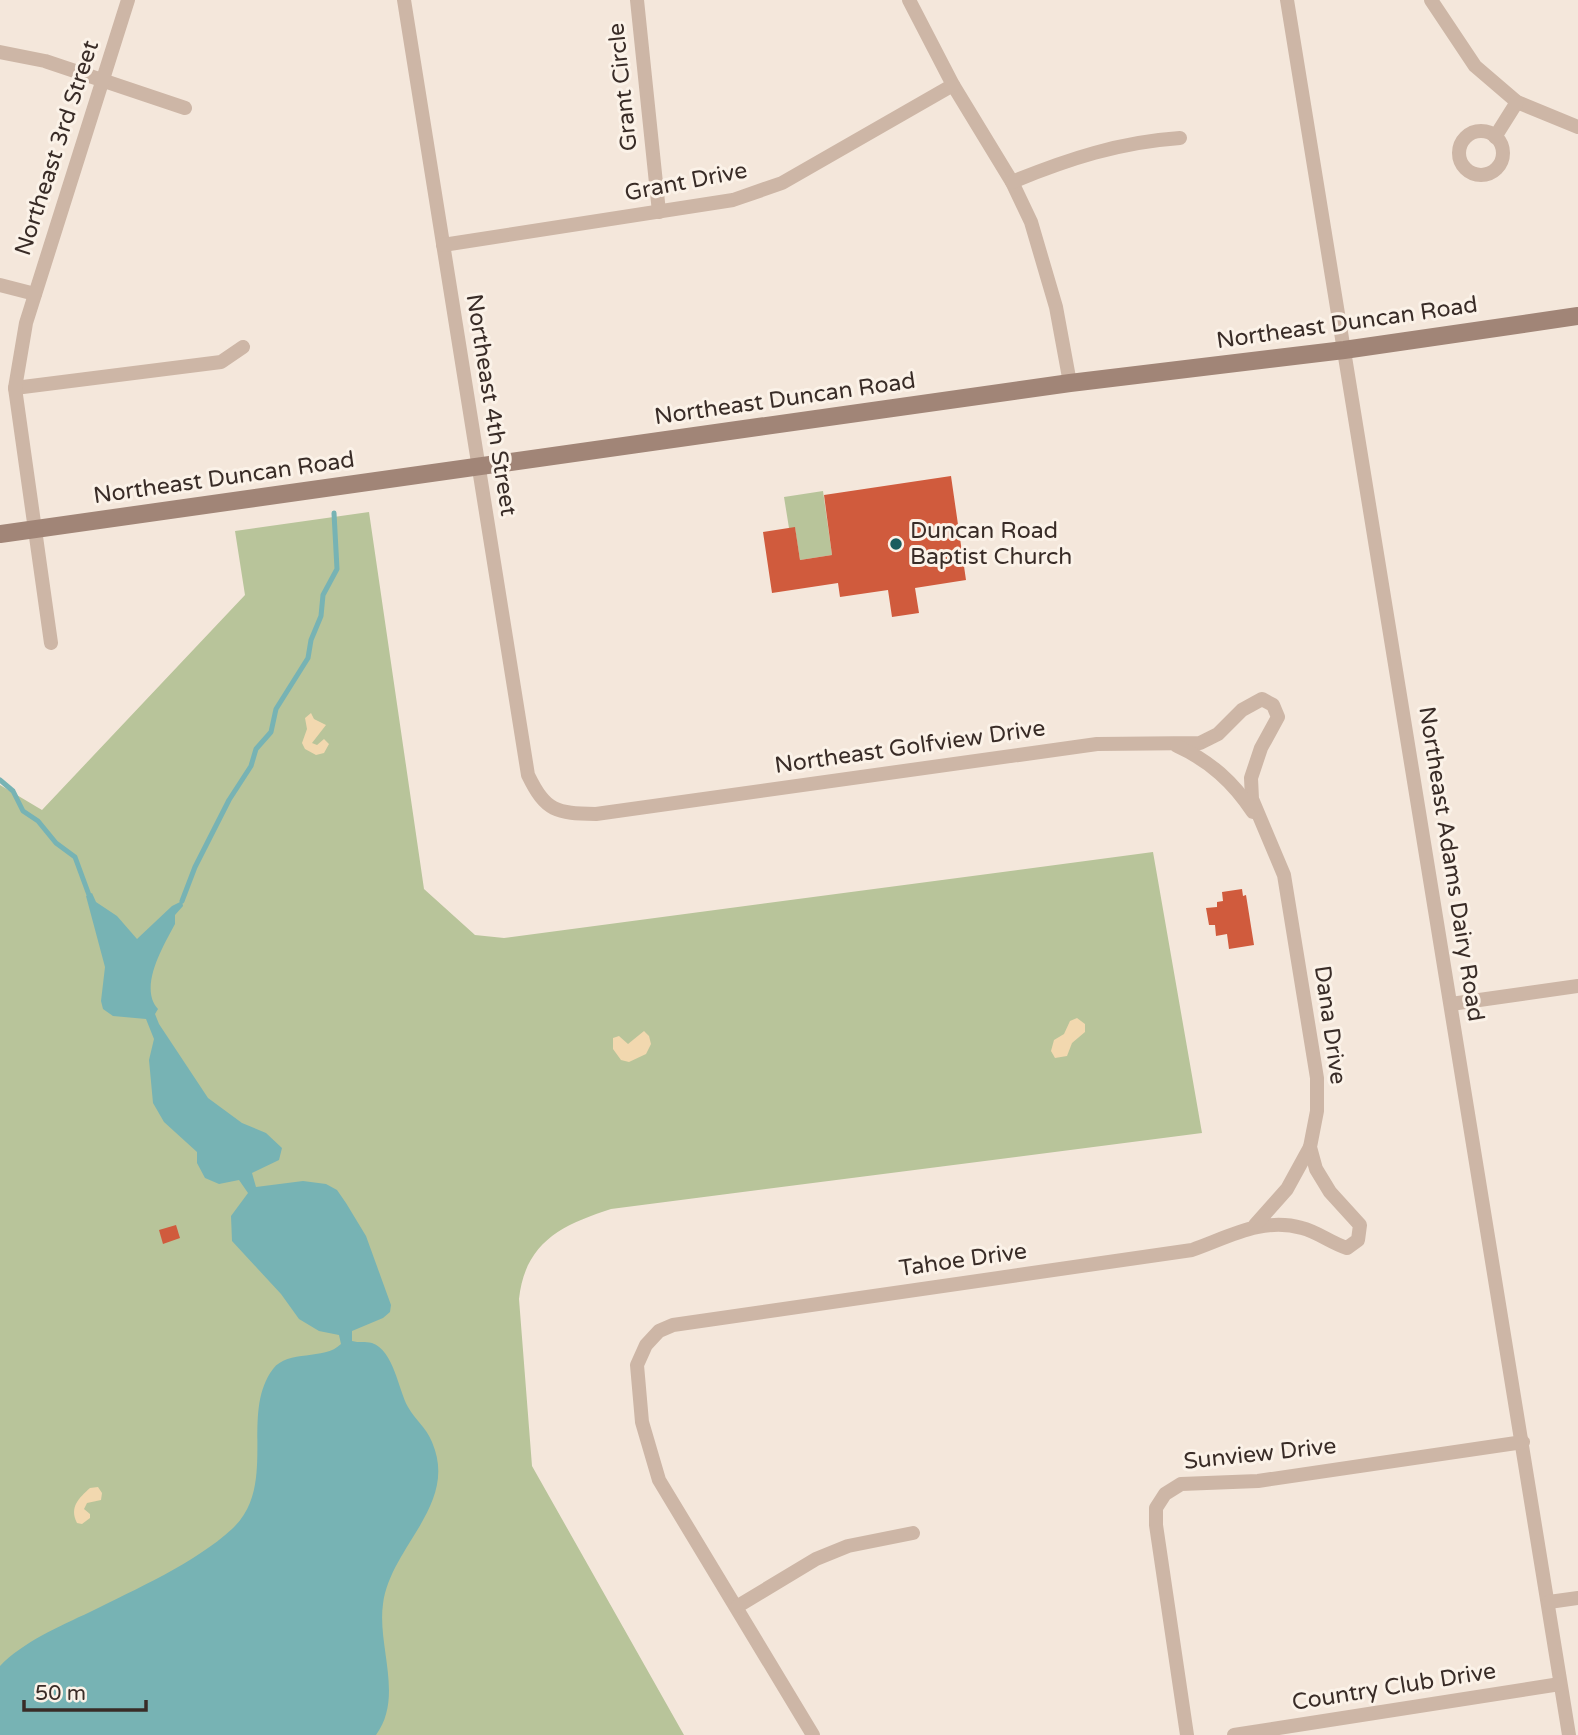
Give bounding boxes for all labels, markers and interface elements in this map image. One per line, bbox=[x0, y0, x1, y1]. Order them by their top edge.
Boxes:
street label: Grant Circle bbox=[602, 21, 644, 153]
street label: Northeast 3rd Street bbox=[9, 37, 105, 259]
street label: Grant Drive bbox=[622, 156, 750, 208]
street label: Northeast Duncan Road bbox=[1215, 291, 1479, 355]
street label: Northeast 4th Street bbox=[460, 292, 522, 518]
street label: Northeast Duncan Road bbox=[653, 367, 917, 431]
street label: Northeast Duncan Road bbox=[92, 446, 356, 510]
place label: Duncan Road Baptist Church bbox=[910, 517, 1072, 571]
marker: Duncan Road Baptist Church bbox=[888, 536, 904, 552]
street label: Northeast Adams Dairy Road bbox=[1412, 705, 1490, 1023]
street label: Northeast Golfview Drive bbox=[773, 714, 1047, 780]
street label: Dana Drive bbox=[1308, 964, 1352, 1086]
street label: Tahoe Drive bbox=[897, 1237, 1029, 1283]
street label: Sunview Drive bbox=[1182, 1432, 1338, 1476]
street label: Country Club Drive bbox=[1290, 1657, 1498, 1717]
scale bar bbox=[24, 1668, 147, 1712]
text: 50 m bbox=[35, 1681, 86, 1706]

